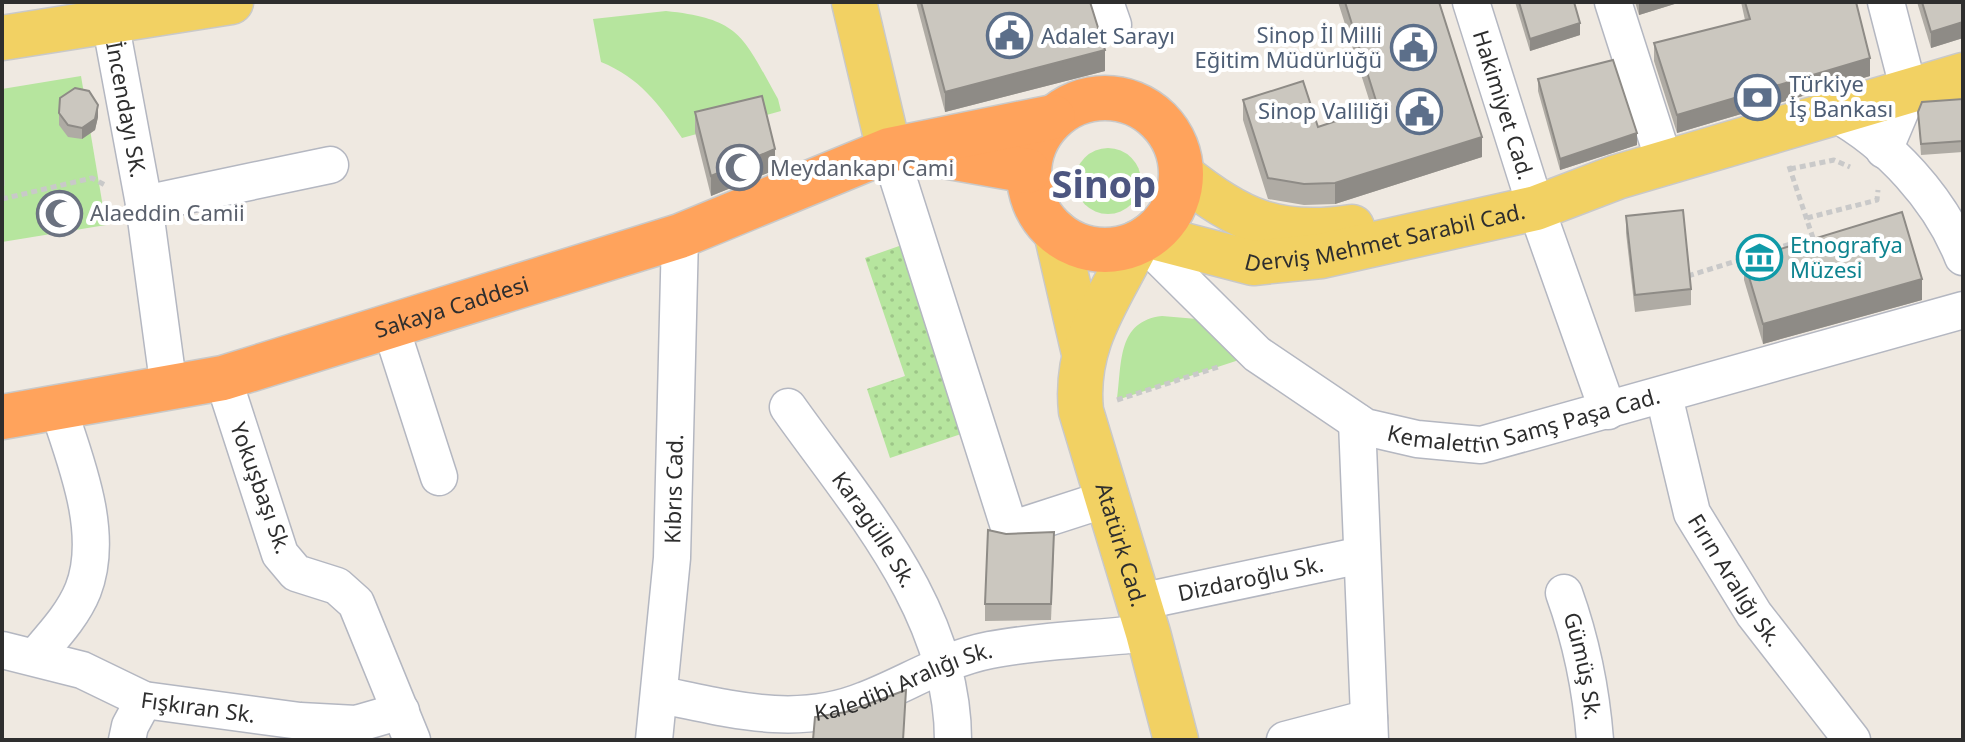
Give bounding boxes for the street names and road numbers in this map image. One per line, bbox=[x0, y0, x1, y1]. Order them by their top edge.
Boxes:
street label: Hakimiyet Cad. bbox=[1467, 26, 1542, 183]
street label: İncendayı SK. bbox=[100, 39, 155, 180]
street label: Derviş Mehmet Sarabil Cad. bbox=[1242, 195, 1528, 279]
street label: Sakaya Caddesi bbox=[371, 268, 532, 344]
street label: Kemalettin Samş Paşa Cad. bbox=[1385, 380, 1663, 459]
street label: Yokuşbaşı Sk. bbox=[224, 418, 300, 558]
street label: Kıbrıs Cad. bbox=[656, 434, 689, 544]
street label: Karagülle Sk. bbox=[826, 465, 924, 592]
street label: Atatürk Cad. bbox=[1089, 479, 1155, 610]
street label: Fırın Aralığı Sk. bbox=[1682, 508, 1790, 652]
street label: Dizdaroğlu Sk. bbox=[1175, 548, 1326, 607]
street label: Gümüş Sk. bbox=[1557, 608, 1609, 722]
street label: Kaledibi Aralığı Sk. bbox=[812, 634, 995, 727]
street label: Fışkıran Sk. bbox=[139, 684, 257, 729]

